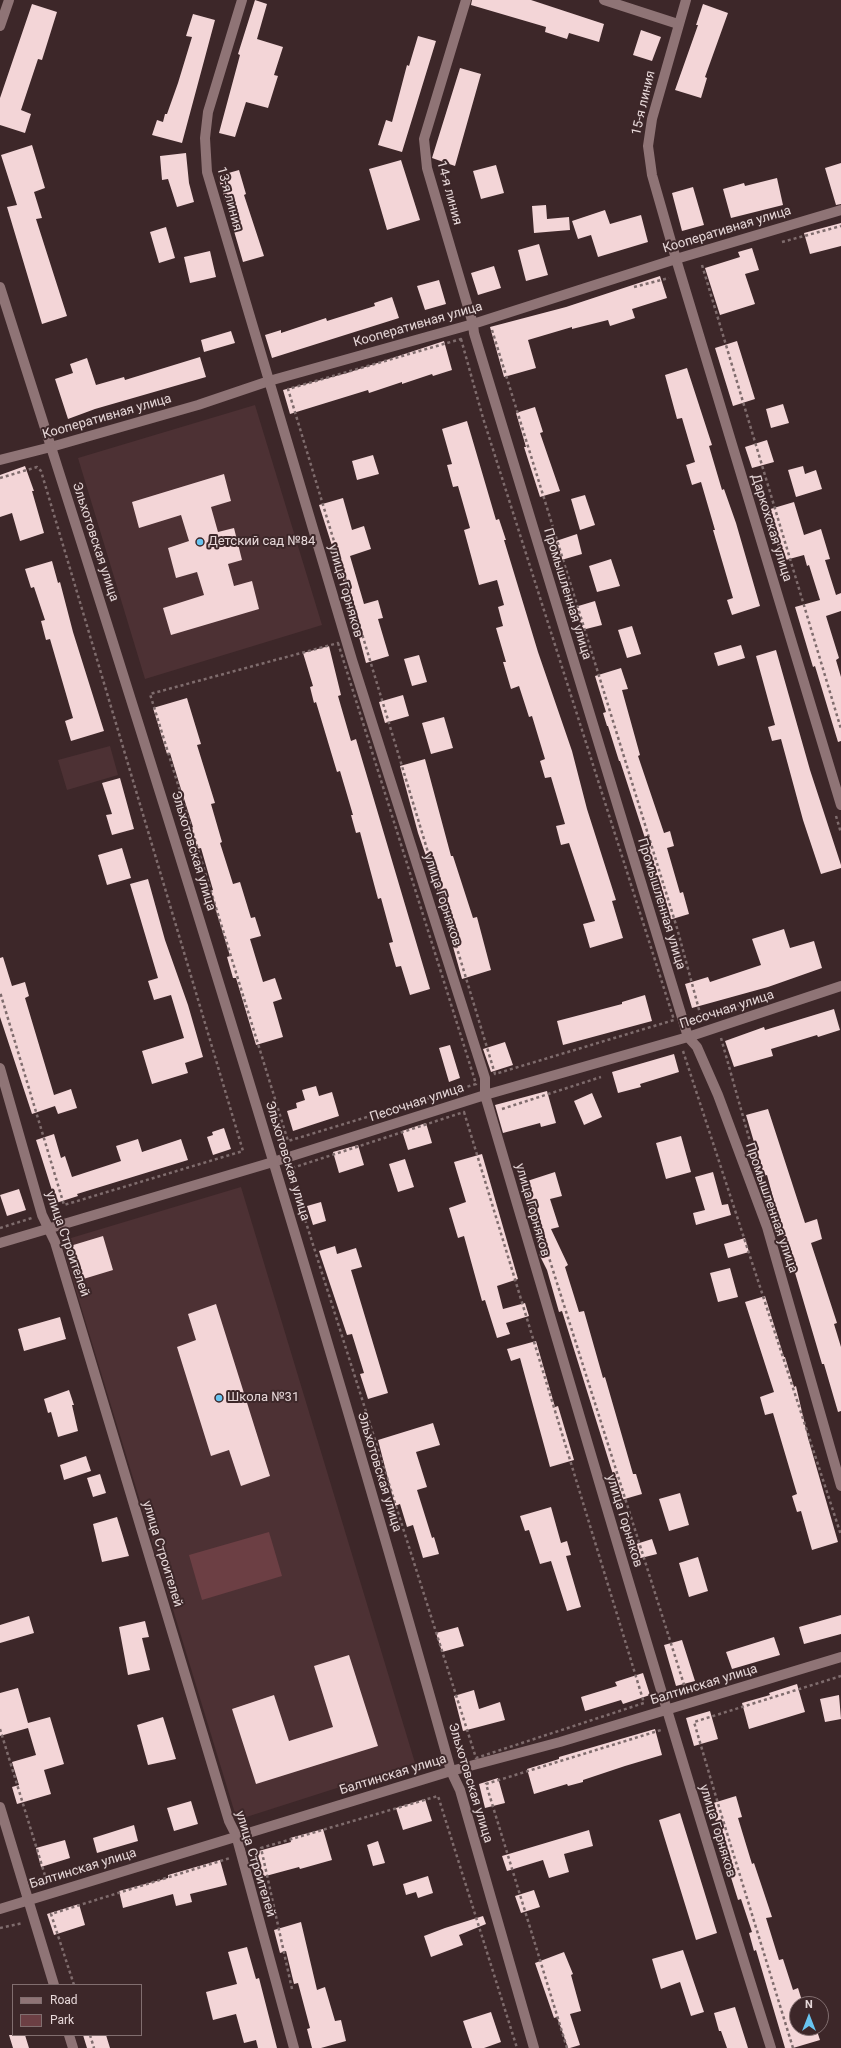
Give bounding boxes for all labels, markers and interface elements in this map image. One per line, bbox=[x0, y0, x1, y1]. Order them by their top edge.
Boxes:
street label: 15-я линия bbox=[629, 69, 659, 137]
street label: 14-я линия bbox=[433, 159, 465, 227]
street label: 13-я линия bbox=[213, 165, 245, 233]
street label: Кооперативная улица bbox=[661, 203, 793, 257]
street label: Кооперативная улица bbox=[352, 299, 484, 351]
street label: Кооперативная улица bbox=[41, 391, 173, 443]
street label: Даркохская улица bbox=[747, 472, 795, 584]
street label: Эльхотовская улица bbox=[68, 480, 122, 604]
street label: Промышленная улица bbox=[540, 526, 594, 662]
place label: Детский сад №84 bbox=[208, 534, 315, 550]
marker: Детский сад №84 bbox=[195, 537, 205, 547]
street label: улица Горняков bbox=[324, 543, 366, 639]
street label: Эльхотовская улица bbox=[167, 789, 219, 913]
street label: Промышленная улица bbox=[634, 836, 688, 972]
street label: улица Горняков bbox=[420, 852, 464, 948]
street label: Песочная улица bbox=[678, 987, 776, 1033]
street label: Песочная улица bbox=[368, 1080, 466, 1126]
street label: Эльхотовская улица bbox=[261, 1099, 313, 1223]
street label: Промышленная улица bbox=[741, 1141, 801, 1275]
street label: улица Горняков bbox=[511, 1162, 553, 1258]
street label: улица Строителей bbox=[42, 1189, 92, 1299]
place label: Школа №31 bbox=[227, 1390, 299, 1406]
marker: Школа №31 bbox=[214, 1393, 224, 1403]
street label: Эльхотовская улица bbox=[353, 1410, 405, 1534]
street label: улица Горняков bbox=[603, 1473, 645, 1569]
street label: улица Строителей bbox=[138, 1499, 186, 1609]
street label: Балтинская улица bbox=[649, 1661, 759, 1709]
street label: Эльхотовская улица bbox=[444, 1721, 496, 1845]
street label: Балтинская улица bbox=[338, 1751, 448, 1799]
street label: улица Горняков bbox=[696, 1783, 738, 1879]
street label: улица Строителей bbox=[231, 1809, 279, 1919]
street label: Балтинская улица bbox=[28, 1845, 138, 1893]
legend bbox=[12, 1984, 142, 2036]
text: Road bbox=[50, 1993, 78, 2007]
north arrow bbox=[789, 1996, 829, 2036]
text: N bbox=[805, 1998, 813, 2011]
text: Park bbox=[50, 2013, 74, 2027]

